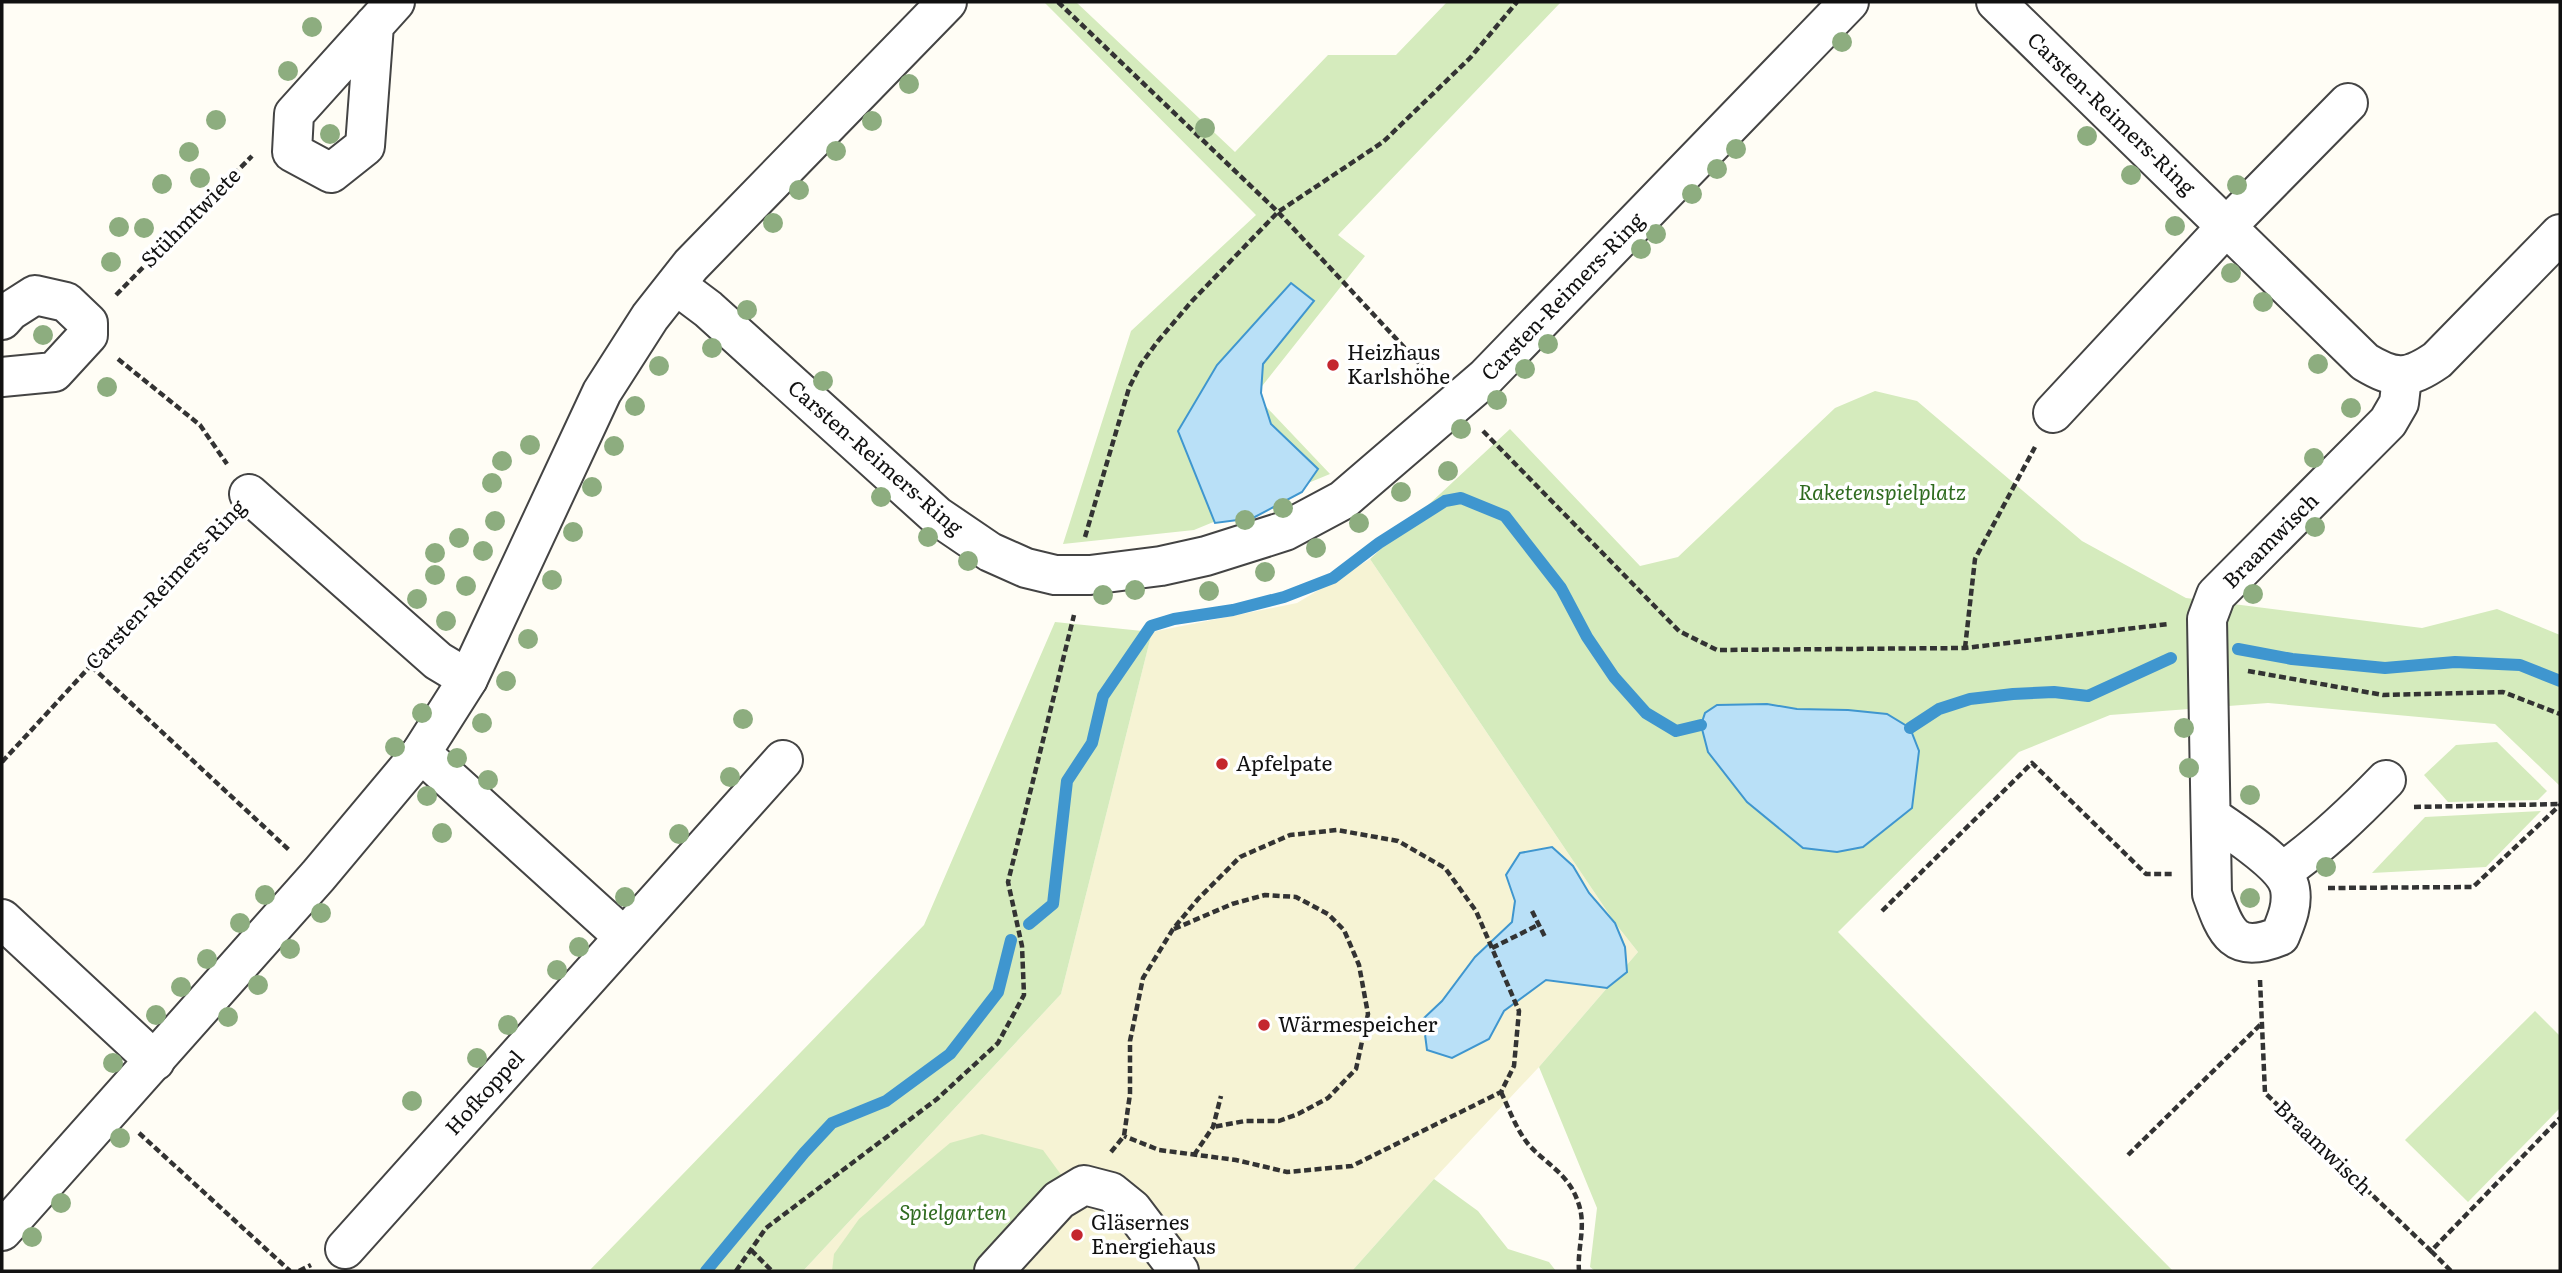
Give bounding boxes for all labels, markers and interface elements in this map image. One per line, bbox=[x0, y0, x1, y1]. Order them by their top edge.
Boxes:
street label: Carsten-Reimers-Ring bbox=[2022, 23, 2204, 201]
street label: Stühmtwiete bbox=[132, 159, 246, 273]
street label: Carsten-Reimers-Ring bbox=[1472, 204, 1650, 386]
place label: Heizhaus Karlshöhe bbox=[1347, 335, 1450, 390]
marker: Heizhaus Karlshöhe bbox=[1325, 357, 1341, 373]
street label: Carsten-Reimers-Ring bbox=[782, 371, 971, 541]
park label: Raketenspielplatz bbox=[1798, 475, 1966, 506]
street label: Braamwisch bbox=[2214, 484, 2324, 594]
street label: Carsten-Reimers-Ring bbox=[77, 491, 252, 676]
place label: Apfelpate bbox=[1236, 746, 1332, 777]
marker: Apfelpate bbox=[1214, 756, 1230, 772]
place label: Wärmespeicher bbox=[1278, 1007, 1438, 1038]
marker: Wärmespeicher bbox=[1256, 1017, 1272, 1033]
street label: Hofkoppel bbox=[437, 1042, 530, 1141]
street label: Braamwisch bbox=[2269, 1092, 2380, 1201]
park label: Spielgarten bbox=[899, 1195, 1007, 1226]
place label: Gläsernes Energiehaus bbox=[1091, 1205, 1216, 1260]
marker: Gläsernes Energiehaus bbox=[1069, 1227, 1085, 1243]

